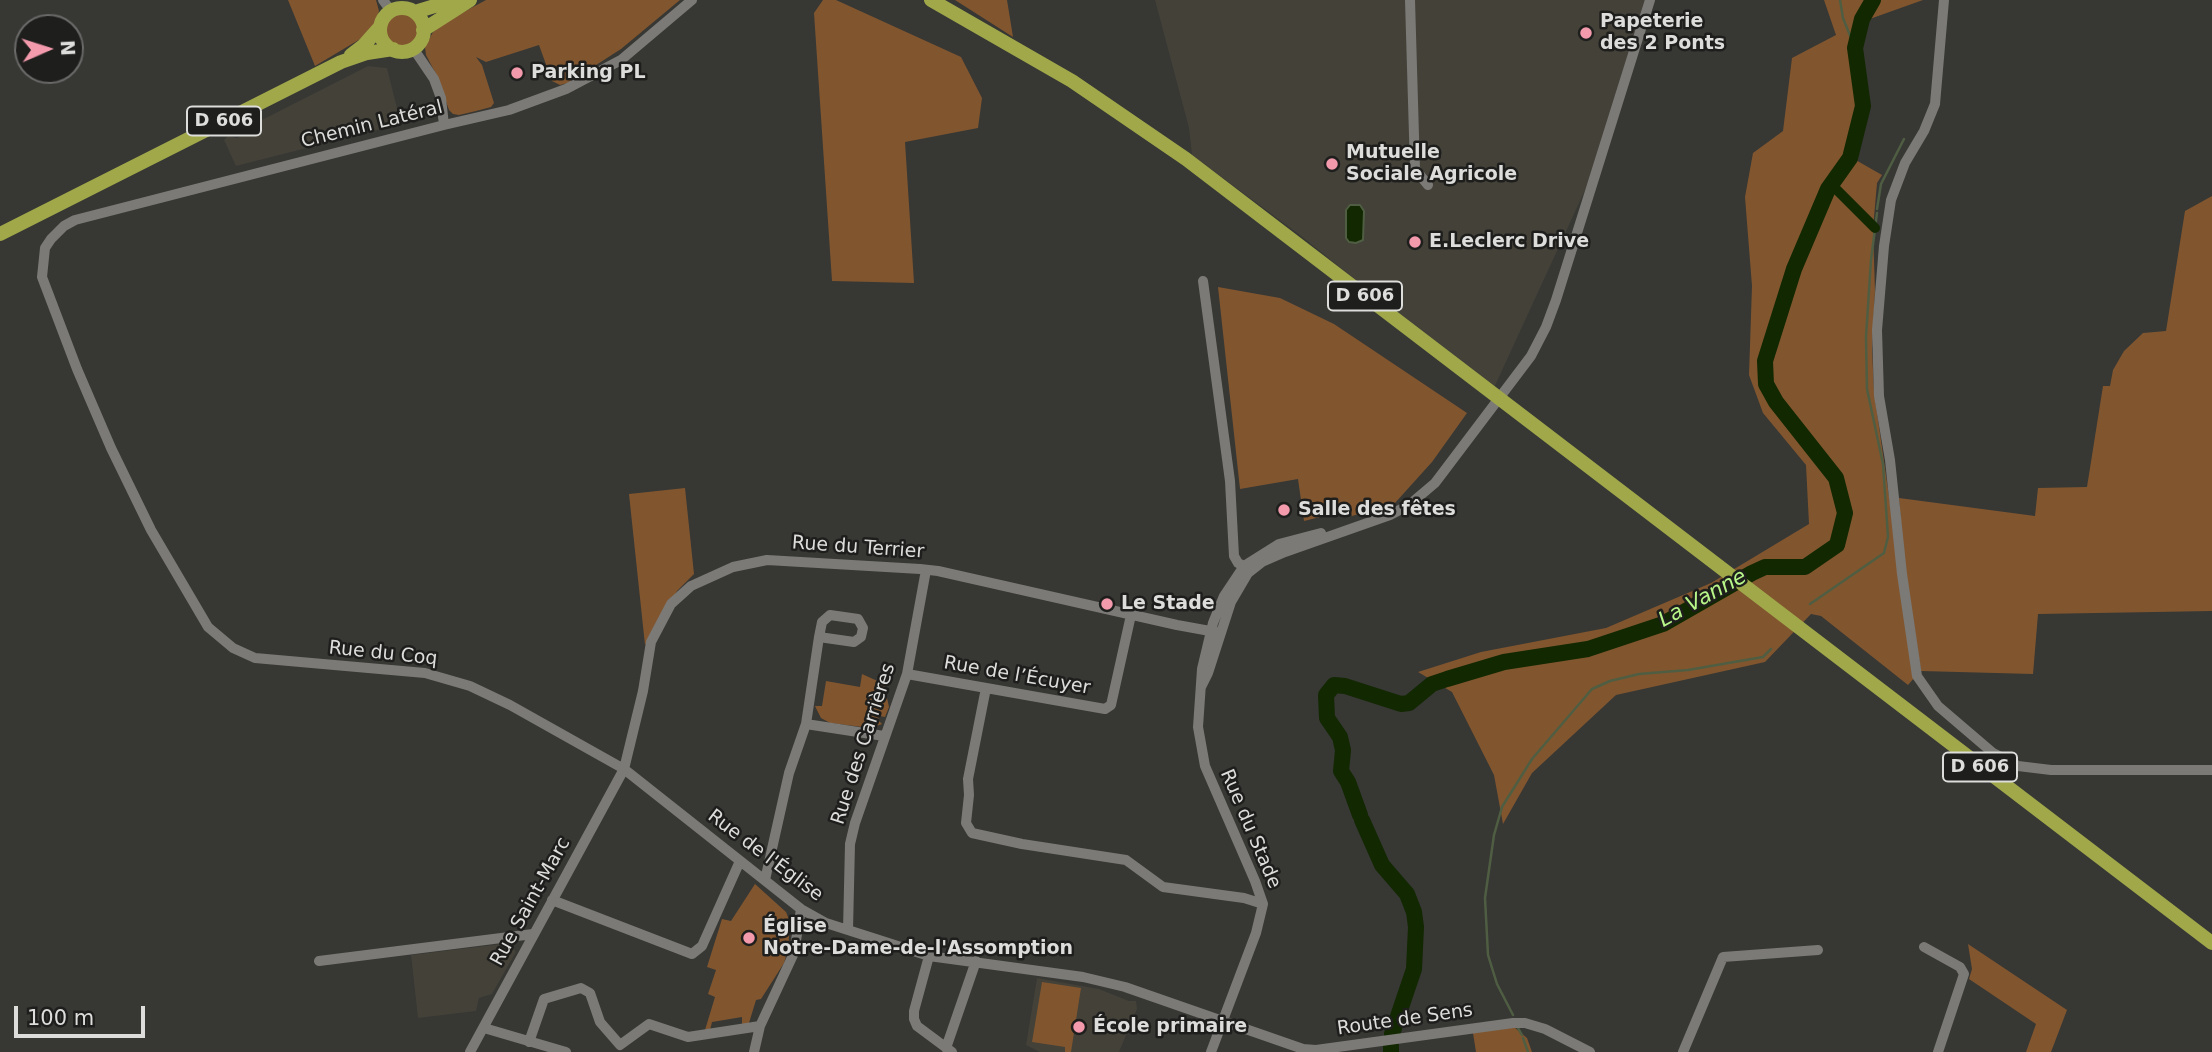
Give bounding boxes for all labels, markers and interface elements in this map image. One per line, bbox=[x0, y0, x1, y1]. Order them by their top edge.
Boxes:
place label: Papeterie des 2 Ponts bbox=[1600, 11, 1725, 55]
north arrow bbox=[14, 14, 84, 84]
marker: Papeterie des 2 Ponts bbox=[1578, 25, 1594, 41]
text: N bbox=[57, 39, 79, 57]
place label: Parking PL bbox=[531, 62, 646, 84]
marker: Parking PL bbox=[509, 65, 525, 81]
street label: Chemin Latéral bbox=[299, 96, 445, 154]
road number: D 606 bbox=[187, 106, 261, 136]
place label: Mutuelle Sociale Agricole bbox=[1346, 142, 1517, 186]
marker: Mutuelle Sociale Agricole bbox=[1324, 156, 1340, 172]
place label: E.Leclerc Drive bbox=[1429, 231, 1589, 253]
marker: E.Leclerc Drive bbox=[1407, 234, 1423, 250]
road number: D 606 bbox=[1328, 282, 1402, 310]
place label: Salle des fêtes bbox=[1298, 499, 1456, 521]
marker: Salle des fêtes bbox=[1276, 502, 1292, 518]
street label: Rue du Terrier bbox=[791, 532, 925, 564]
water label: La Vanne bbox=[1655, 565, 1751, 633]
place label: Le Stade bbox=[1121, 593, 1215, 615]
marker: Le Stade bbox=[1099, 596, 1115, 612]
street label: Rue du Coq bbox=[328, 637, 438, 671]
street label: Rue de l’Écuyer bbox=[942, 652, 1092, 700]
street label: Rue des Carrières bbox=[827, 661, 901, 827]
road number: D 606 bbox=[1943, 752, 2017, 782]
street label: Rue du Stade bbox=[1215, 766, 1285, 892]
street label: Rue de l'Église bbox=[703, 805, 827, 907]
street label: Rue Saint-Marc bbox=[486, 834, 576, 970]
place label: Église Notre-Dame-de-l'Assomption bbox=[763, 916, 1073, 960]
marker: Église Notre-Dame-de-l'Assomption bbox=[741, 930, 757, 946]
scale bar bbox=[18, 992, 149, 1036]
street label: Route de Sens bbox=[1336, 999, 1474, 1041]
text: 100 m bbox=[27, 1006, 94, 1030]
place label: École primaire bbox=[1093, 1016, 1247, 1038]
marker: École primaire bbox=[1071, 1019, 1087, 1035]

